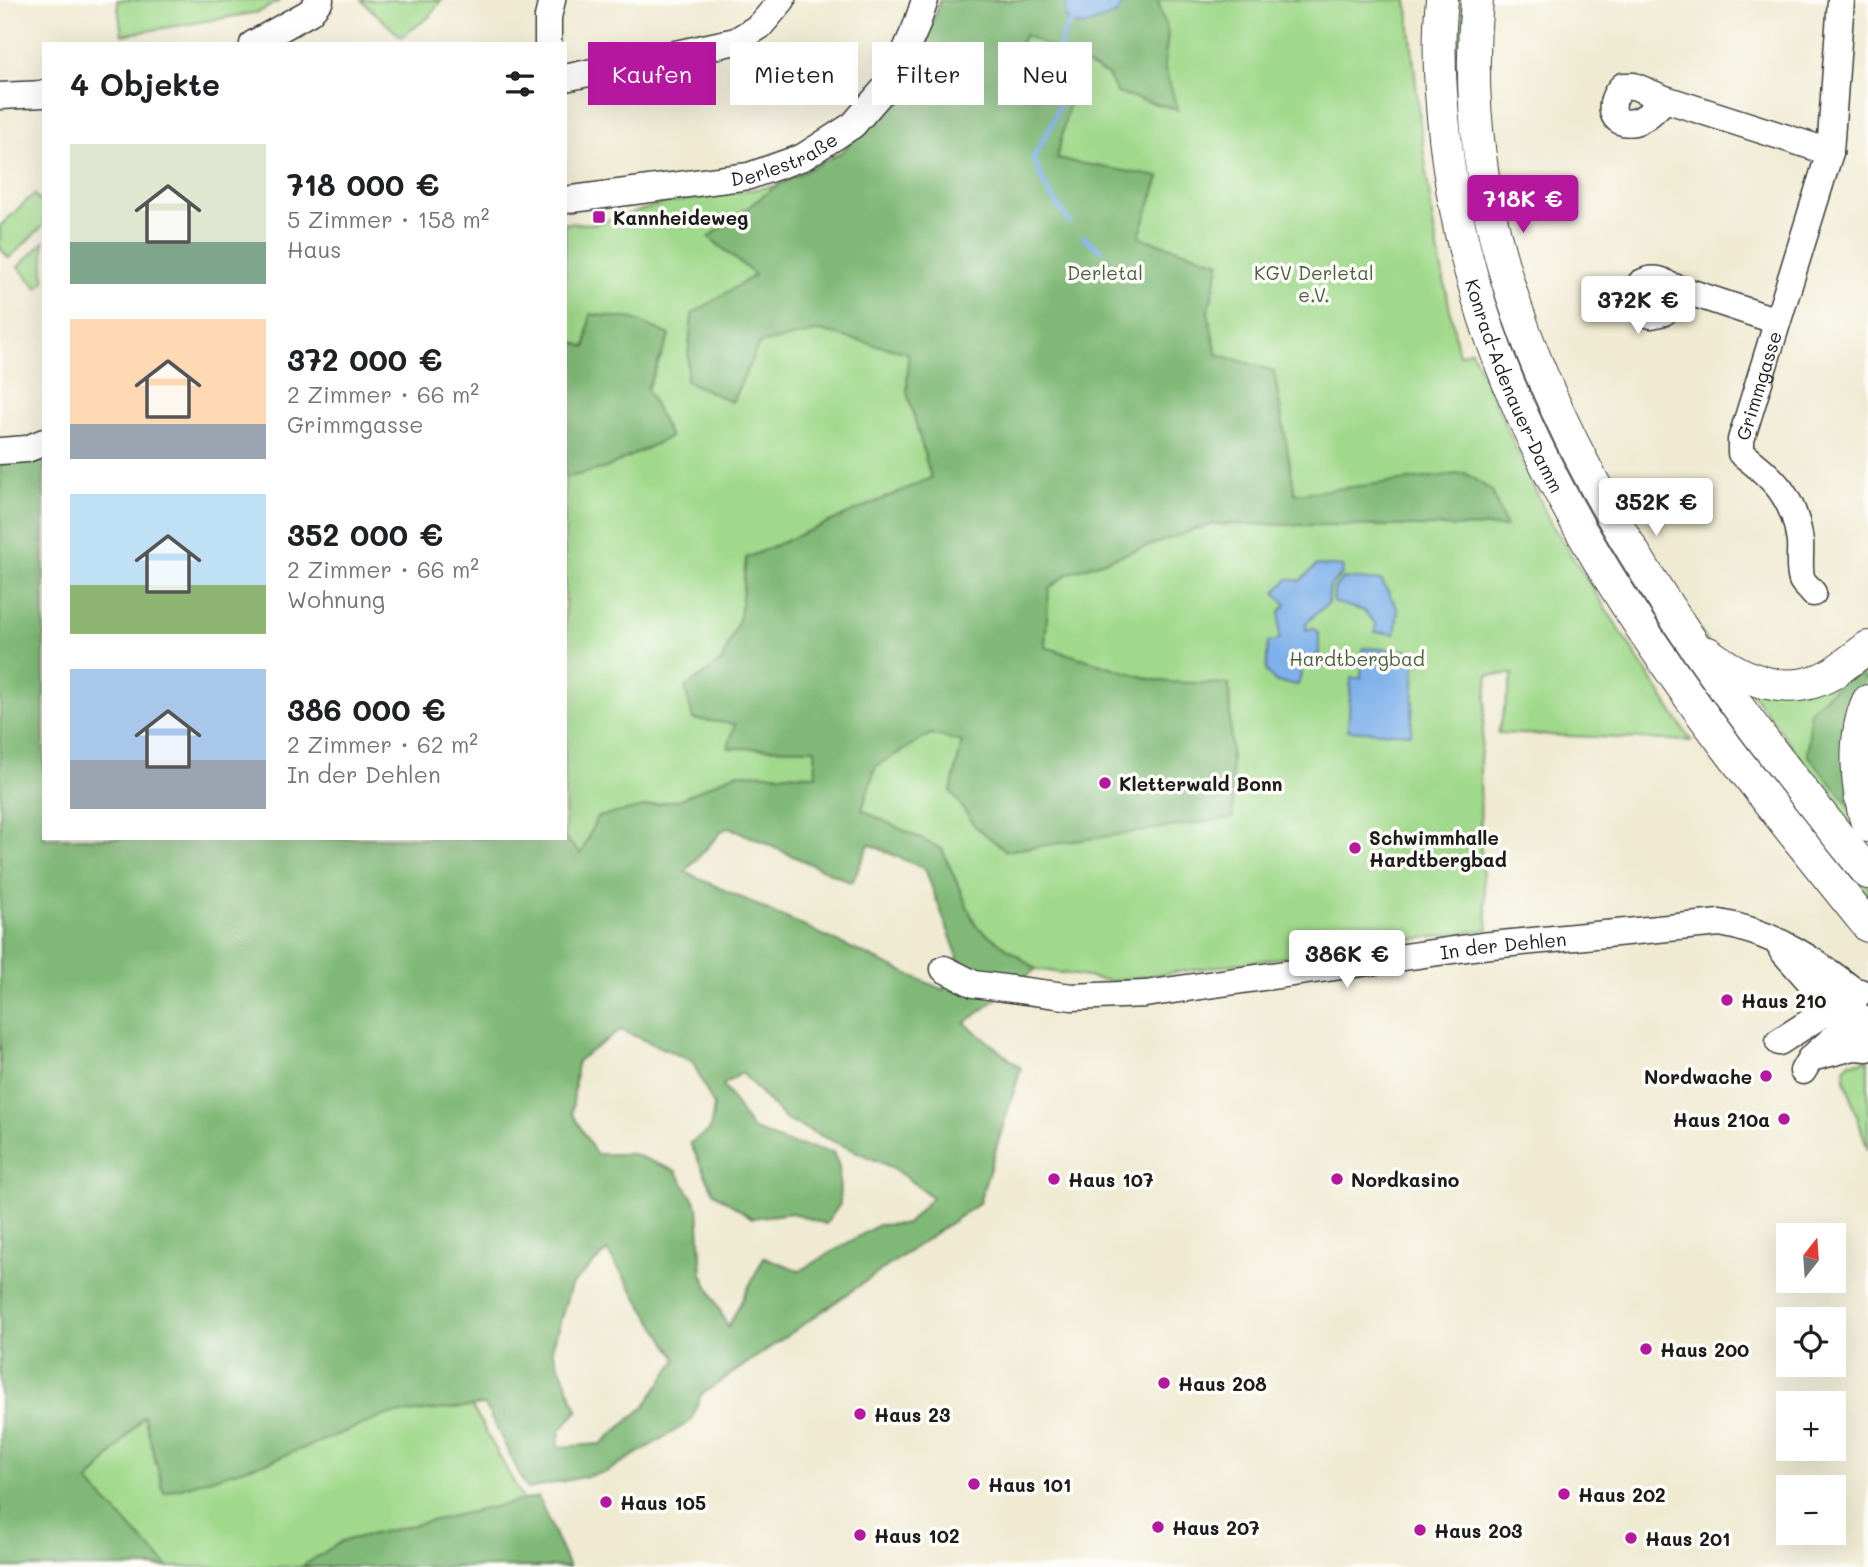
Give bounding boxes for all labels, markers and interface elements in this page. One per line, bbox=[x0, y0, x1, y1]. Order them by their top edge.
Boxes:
chip: Kaufen bbox=[588, 42, 716, 105]
chip: Mieten bbox=[730, 42, 858, 105]
chip: Filter bbox=[872, 42, 984, 105]
chip: Neu bbox=[998, 42, 1092, 105]
text: 4 Objekte bbox=[70, 64, 220, 104]
icon: filters bbox=[501, 65, 539, 103]
street label: Derlestraße bbox=[729, 126, 842, 191]
text: 718 000 € bbox=[287, 164, 439, 204]
icon: home bbox=[126, 172, 210, 256]
pin: 718K € bbox=[1466, 176, 1580, 235]
text: 718K € bbox=[1483, 183, 1563, 213]
text: 5 Zimmer · 158 m² bbox=[287, 204, 489, 234]
place label: Kannheideweg bbox=[613, 205, 748, 230]
marker: Kannheideweg bbox=[591, 209, 607, 225]
text: Haus bbox=[287, 234, 342, 264]
park label: Derletal bbox=[1067, 260, 1143, 285]
park label: KGV Derletal e.V. bbox=[1254, 260, 1374, 307]
street label: Konrad-Adenauer-Damm bbox=[1461, 276, 1570, 497]
pin: 372K € bbox=[1581, 276, 1695, 336]
text: 372K € bbox=[1597, 284, 1679, 314]
street label: Grimmgasse bbox=[1729, 328, 1786, 443]
text: 372 000 € bbox=[287, 339, 442, 379]
icon: home bbox=[126, 347, 210, 431]
text: 2 Zimmer · 66 m² bbox=[287, 379, 479, 409]
text: Grimmgasse bbox=[287, 409, 424, 439]
pin: 352K € bbox=[1599, 478, 1713, 538]
text: 352K € bbox=[1615, 486, 1697, 516]
text: 352 000 € bbox=[287, 514, 443, 554]
icon: home bbox=[126, 522, 210, 606]
text: 2 Zimmer · 66 m² bbox=[287, 554, 479, 584]
text: Wohnung bbox=[287, 584, 385, 614]
park label: Hardtbergbad bbox=[1289, 646, 1425, 671]
text: 386 000 € bbox=[287, 689, 446, 729]
icon: home bbox=[126, 697, 210, 781]
text: 2 Zimmer · 62 m² bbox=[287, 729, 478, 759]
text: In der Dehlen bbox=[287, 759, 441, 789]
place label: Kletterwald Bonn bbox=[1119, 771, 1283, 796]
marker: Kletterwald Bonn bbox=[1097, 775, 1113, 791]
place label: Schwimmhalle Hardtbergbad bbox=[1369, 825, 1507, 872]
marker: Schwimmhalle Hardtbergbad bbox=[1347, 840, 1363, 856]
street label: In der Dehlen bbox=[1438, 925, 1567, 964]
pin: 386K € bbox=[1290, 930, 1404, 990]
text: 386K € bbox=[1305, 938, 1389, 968]
place label: Haus 210 bbox=[1741, 988, 1827, 1013]
marker: Haus 210 bbox=[1719, 992, 1735, 1008]
place label: Nordwache bbox=[1644, 1064, 1752, 1089]
marker: Nordwache bbox=[1758, 1068, 1774, 1084]
place label: Haus 210a bbox=[1673, 1107, 1770, 1132]
marker: Haus 210a bbox=[1776, 1111, 1792, 1127]
place label: Haus 107 bbox=[1068, 1167, 1154, 1192]
place label: Nordkasino bbox=[1351, 1167, 1459, 1192]
marker: Haus 107 bbox=[1046, 1171, 1062, 1187]
marker: Nordkasino bbox=[1329, 1171, 1345, 1187]
north arrow bbox=[1776, 1223, 1846, 1293]
map controls bbox=[1776, 1223, 1846, 1545]
button: locate bbox=[1776, 1307, 1846, 1377]
place label: Haus 200 bbox=[1660, 1337, 1749, 1362]
marker: Haus 200 bbox=[1638, 1341, 1654, 1357]
place label: Haus 208 bbox=[1178, 1371, 1267, 1396]
marker: Haus 208 bbox=[1156, 1375, 1172, 1391]
button: + bbox=[1776, 1391, 1846, 1461]
place label: Haus 23 bbox=[874, 1402, 950, 1427]
marker: Haus 23 bbox=[852, 1406, 868, 1422]
place label: Haus 101 bbox=[988, 1472, 1071, 1497]
button: − bbox=[1776, 1475, 1846, 1545]
marker: Haus 101 bbox=[966, 1476, 982, 1492]
place label: Haus 202 bbox=[1578, 1482, 1666, 1507]
marker: Haus 202 bbox=[1556, 1486, 1572, 1502]
place label: Haus 105 bbox=[620, 1490, 706, 1515]
marker: Haus 105 bbox=[598, 1494, 614, 1510]
place label: Haus 207 bbox=[1172, 1515, 1260, 1540]
place label: Haus 203 bbox=[1434, 1518, 1523, 1543]
marker: Haus 207 bbox=[1150, 1519, 1166, 1535]
marker: Haus 203 bbox=[1412, 1522, 1428, 1538]
place label: Haus 102 bbox=[874, 1523, 960, 1548]
place label: Haus 201 bbox=[1645, 1526, 1731, 1551]
marker: Haus 102 bbox=[852, 1527, 868, 1543]
marker: Haus 201 bbox=[1623, 1530, 1639, 1546]

